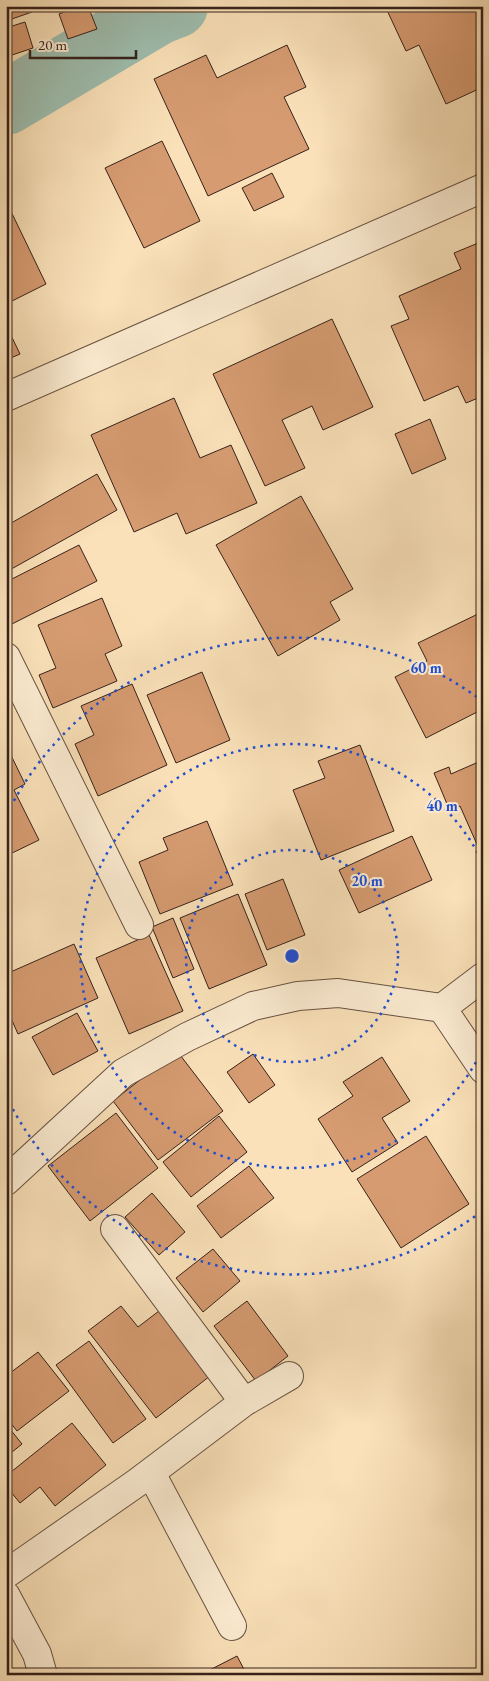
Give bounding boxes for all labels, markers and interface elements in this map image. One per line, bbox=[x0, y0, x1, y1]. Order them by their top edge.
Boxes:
scale bar bbox=[30, 28, 136, 60]
text: 20 m bbox=[38, 35, 67, 54]
text: 60 m bbox=[410, 658, 442, 677]
text: 40 m bbox=[426, 796, 458, 815]
text: 20 m bbox=[351, 871, 383, 890]
centre of rings bbox=[283, 947, 301, 965]

